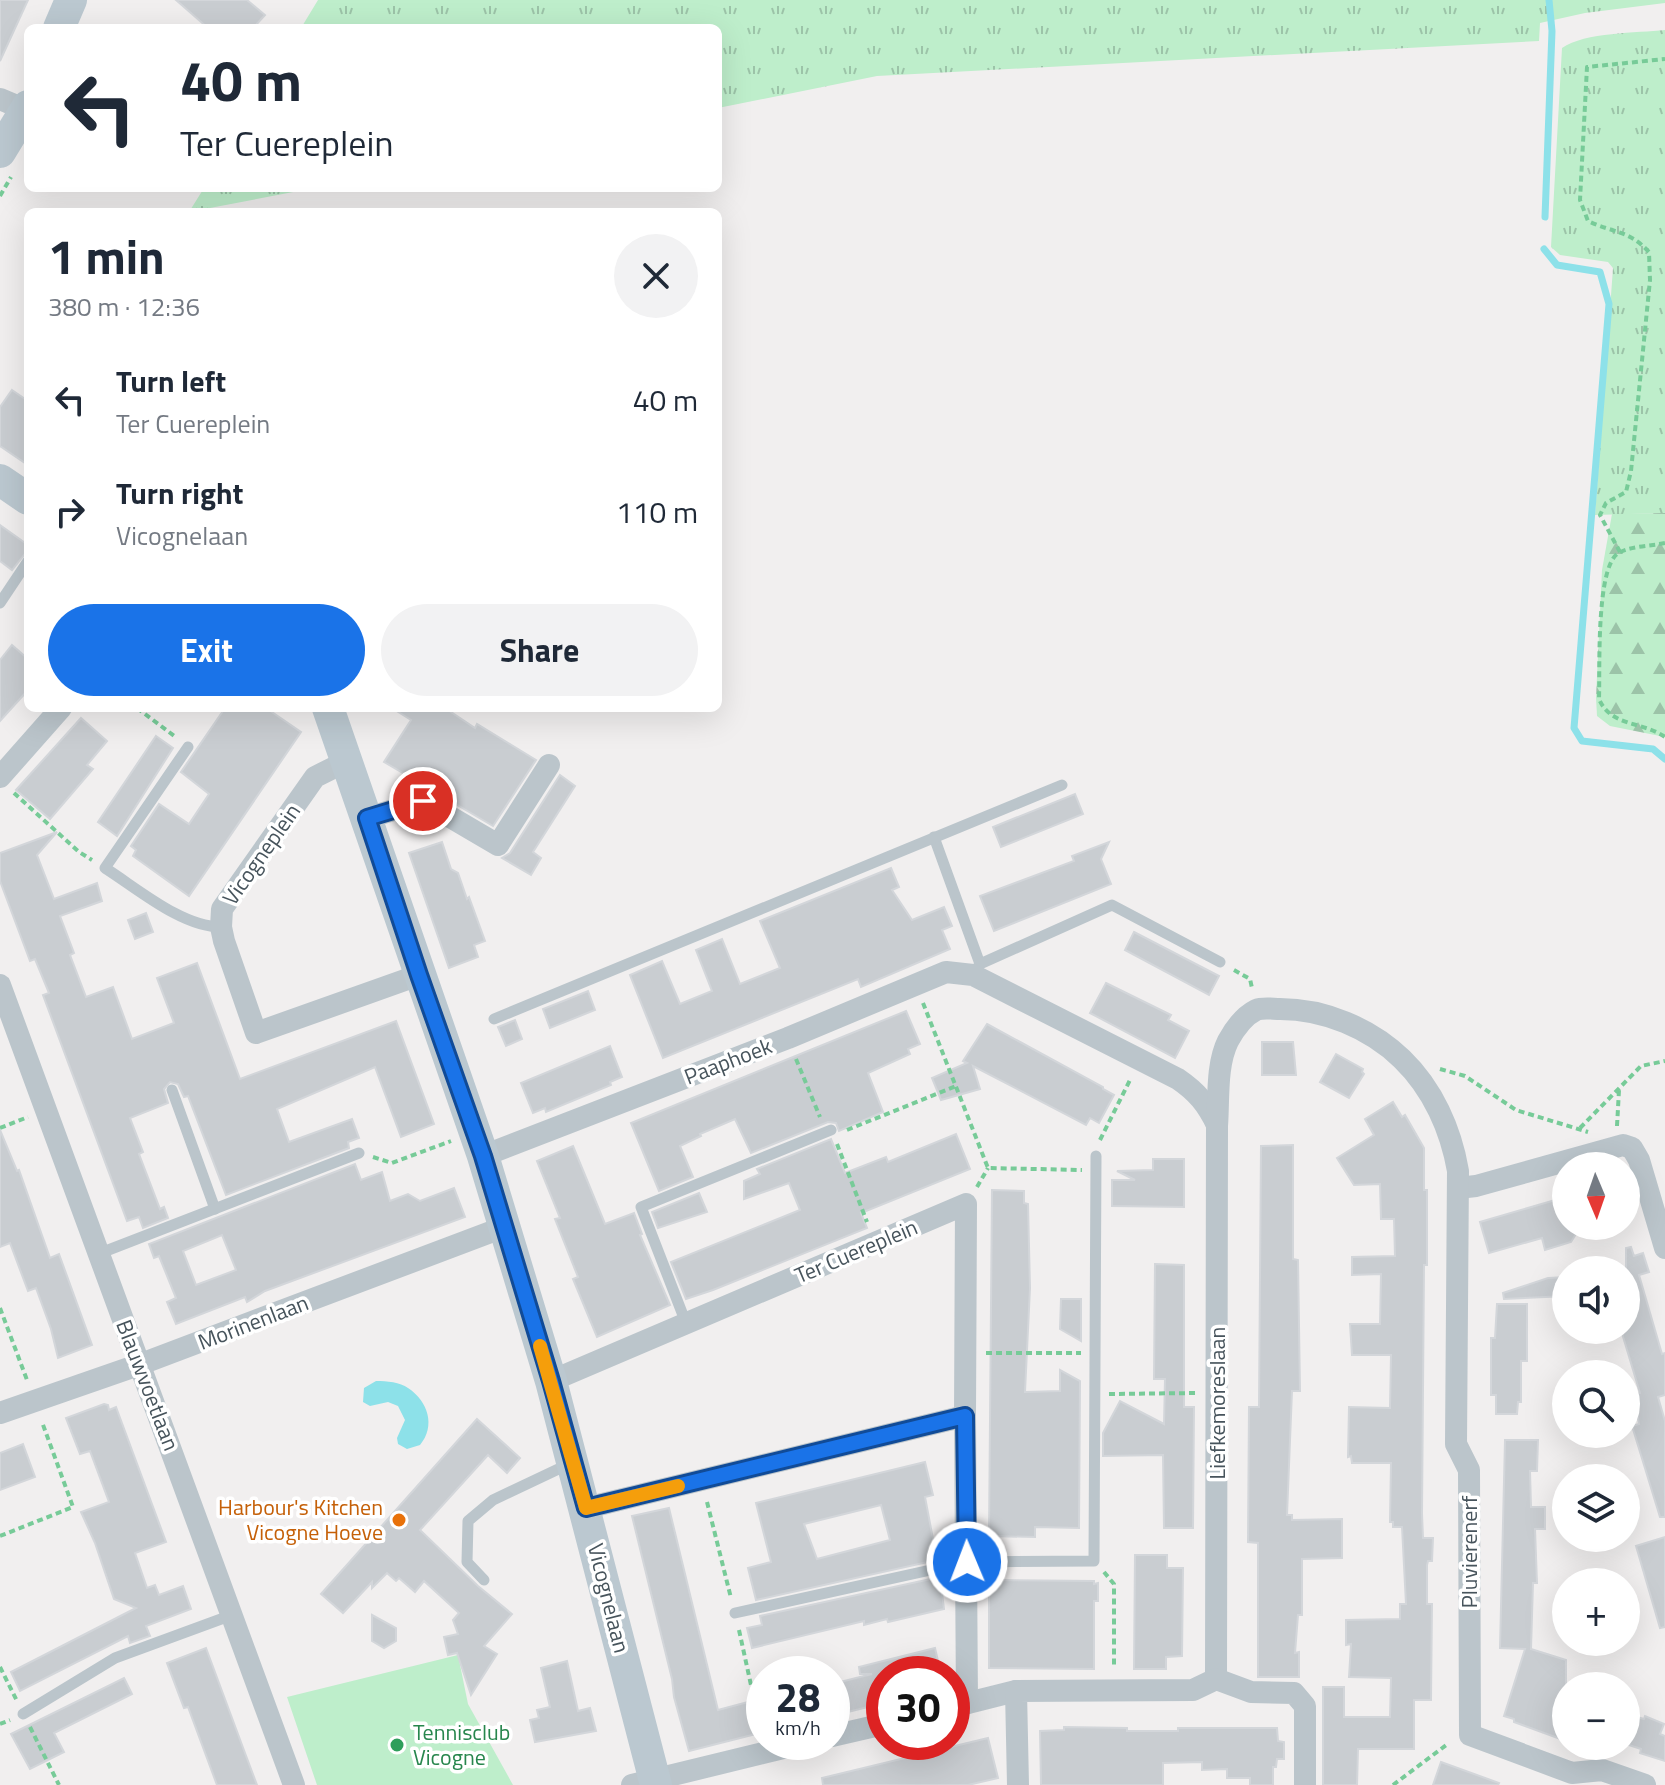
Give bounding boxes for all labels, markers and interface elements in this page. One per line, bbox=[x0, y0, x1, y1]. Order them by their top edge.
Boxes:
text: 40 m bbox=[180, 38, 302, 123]
icon: left bbox=[48, 56, 152, 160]
text: Ter Cuereplein bbox=[180, 115, 394, 170]
text: 1 min bbox=[48, 220, 165, 293]
button: close bbox=[614, 234, 698, 318]
text: 380 m · 12:36 bbox=[48, 287, 200, 326]
text: Turn left bbox=[116, 358, 226, 404]
text: 40 m bbox=[633, 377, 698, 423]
icon: left bbox=[48, 378, 92, 422]
text: Ter Cuereplein bbox=[116, 404, 270, 443]
text: Turn right bbox=[116, 470, 244, 516]
text: 110 m bbox=[616, 489, 698, 535]
icon: right bbox=[48, 490, 92, 534]
text: Vicognelaan bbox=[116, 516, 248, 555]
button: Exit bbox=[48, 604, 365, 696]
button: Share bbox=[381, 604, 698, 696]
pin bbox=[389, 767, 457, 835]
icon: arrive bbox=[401, 779, 445, 823]
street label: Vicogneplein bbox=[213, 796, 309, 912]
street label: Paaphoek bbox=[679, 1029, 777, 1093]
north arrow bbox=[1552, 1152, 1640, 1240]
map controls bbox=[1552, 1152, 1640, 1760]
street label: Ter Cuereplein bbox=[789, 1210, 923, 1292]
button: sound bbox=[1552, 1256, 1640, 1344]
street label: Morinenlaan bbox=[193, 1285, 313, 1359]
street label: Blauwvoetlaan bbox=[107, 1315, 189, 1455]
street label: Liefkemoreslaan bbox=[1200, 1327, 1234, 1479]
button: search bbox=[1552, 1360, 1640, 1448]
button: layers bbox=[1552, 1464, 1640, 1552]
place label: Harbour's Kitchen Vicogne Hoeve bbox=[218, 1490, 383, 1549]
street label: Pluvierenerf bbox=[1452, 1495, 1486, 1608]
marker: Harbour's Kitchen Vicogne Hoeve bbox=[390, 1511, 408, 1529]
position arrow bbox=[925, 1520, 1009, 1604]
street label: Vicognelaan bbox=[579, 1540, 639, 1656]
button: + bbox=[1552, 1568, 1640, 1656]
speed limit sign: 30 bbox=[866, 1656, 970, 1760]
text: 28 bbox=[776, 1667, 820, 1728]
button: − bbox=[1552, 1672, 1640, 1760]
text: km/h bbox=[775, 1712, 821, 1743]
place label: Tennisclub Vicogne bbox=[413, 1715, 510, 1774]
marker: Tennisclub Vicogne bbox=[388, 1736, 406, 1754]

